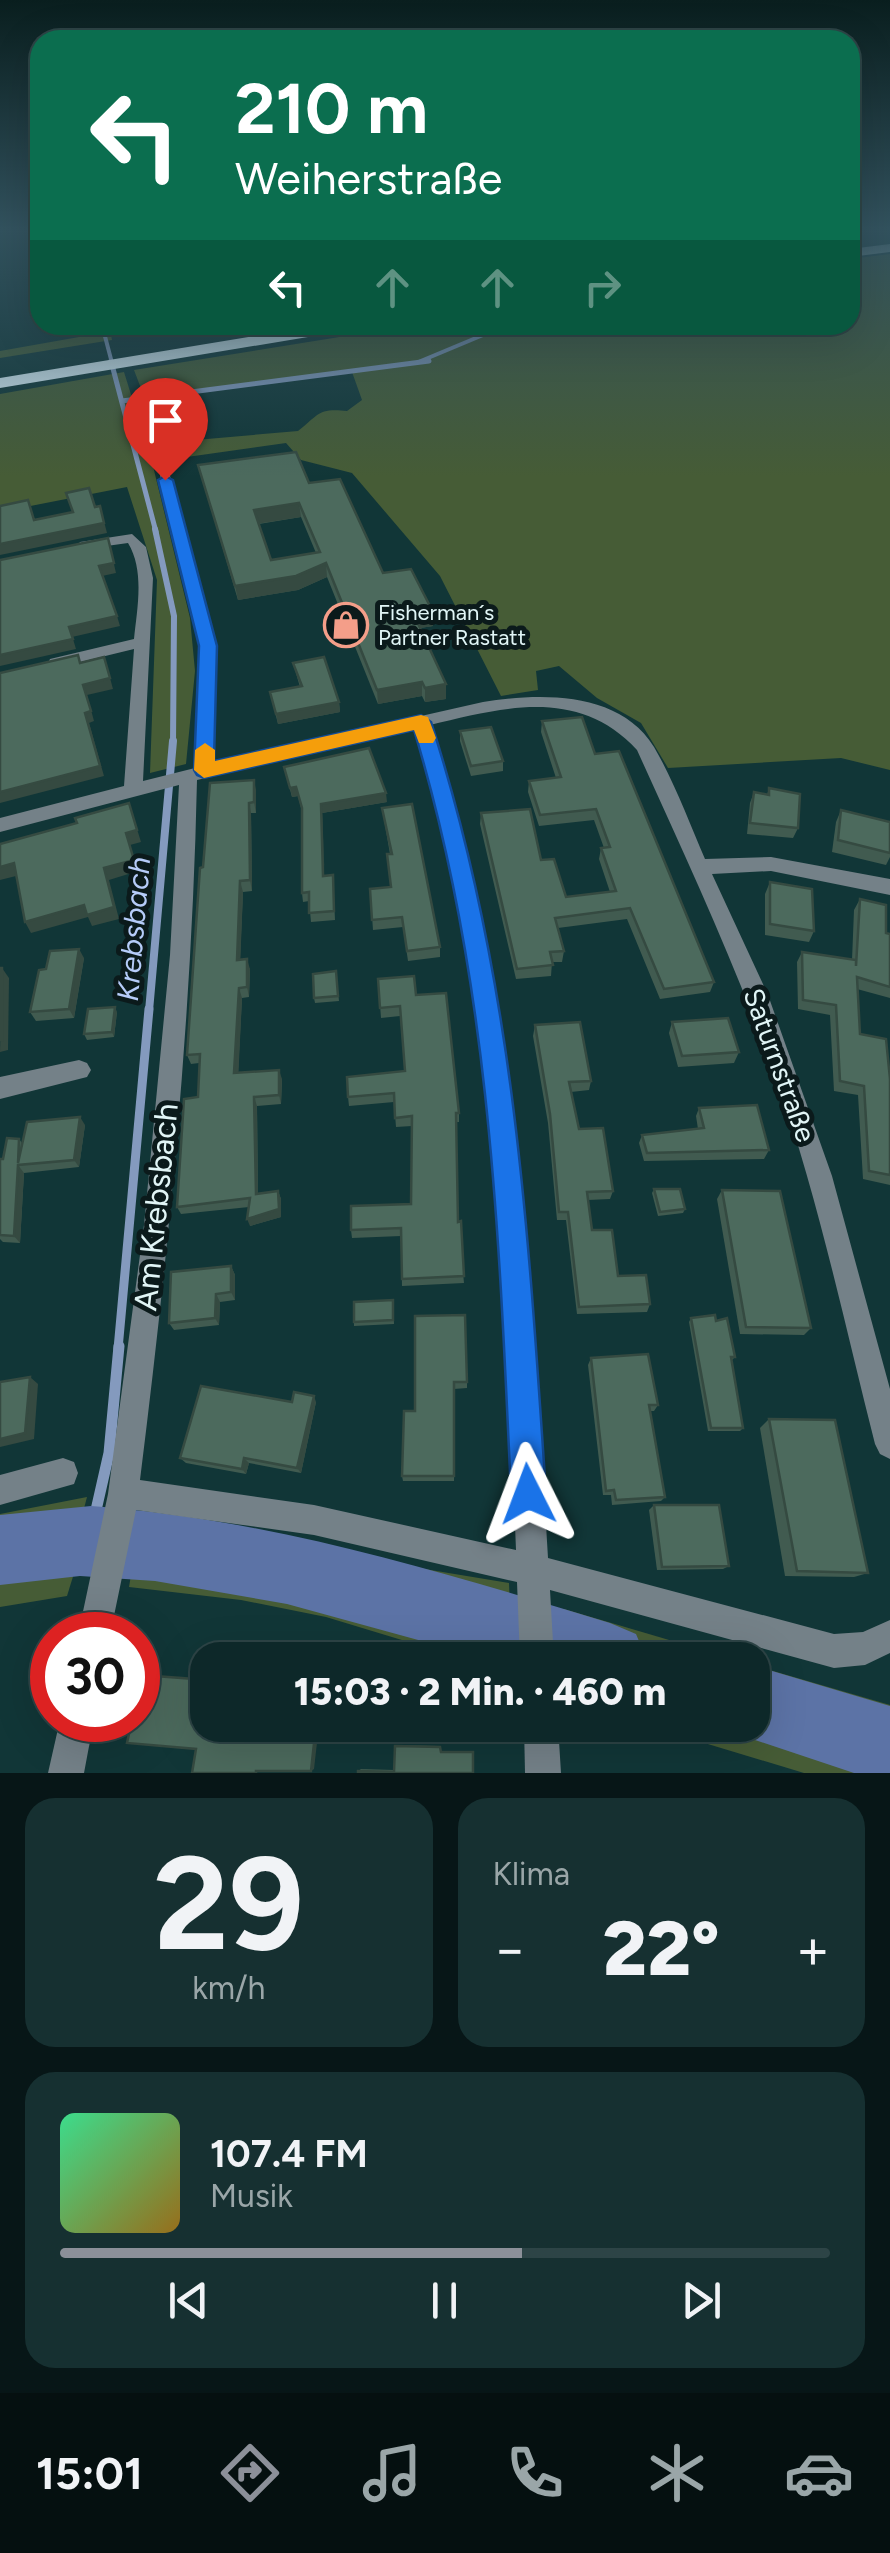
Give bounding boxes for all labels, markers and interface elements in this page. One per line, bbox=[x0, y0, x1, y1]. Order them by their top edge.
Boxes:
text: 210 m bbox=[235, 66, 428, 151]
icon: left bbox=[70, 70, 200, 200]
text: Weiherstraße bbox=[235, 151, 502, 205]
icon: left bbox=[260, 260, 315, 315]
icon: ahead bbox=[365, 260, 420, 315]
icon: ahead bbox=[470, 260, 525, 315]
icon: right bbox=[575, 260, 630, 315]
pin bbox=[123, 378, 208, 481]
icon: arrive bbox=[138, 393, 193, 448]
place label: Fisherman´s Partner Rastatt bbox=[378, 599, 526, 651]
shop icon: Fisherman´s Partner Rastatt bbox=[323, 602, 369, 648]
water label: Krebsbach bbox=[109, 855, 158, 1003]
street label: Saturnstraße bbox=[736, 983, 824, 1147]
street label: Am Krebsbach bbox=[126, 1101, 186, 1313]
position arrow bbox=[476, 1442, 580, 1546]
speed limit sign: 30 bbox=[30, 1612, 160, 1742]
text: 15:03 · 2 Min. · 460 m bbox=[294, 1669, 666, 1715]
text: 29 bbox=[153, 1826, 304, 1982]
text: Klima bbox=[493, 1855, 570, 1893]
text: 22° bbox=[603, 1904, 720, 1994]
text: − bbox=[493, 1916, 527, 1982]
text: + bbox=[796, 1916, 830, 1982]
text: km/h bbox=[192, 1969, 265, 2007]
text: 107.4 FM bbox=[210, 2131, 368, 2177]
text: Musik bbox=[210, 2177, 293, 2215]
icon: previous bbox=[161, 2273, 216, 2328]
icon: pause bbox=[417, 2273, 472, 2328]
icon: next bbox=[674, 2273, 729, 2328]
icon: directions bbox=[215, 2438, 285, 2508]
icon: music bbox=[357, 2438, 427, 2508]
icon: phone bbox=[500, 2438, 570, 2508]
icon: climate bbox=[642, 2438, 712, 2508]
icon: car bbox=[784, 2438, 854, 2508]
text: 15:01 bbox=[36, 2446, 143, 2500]

